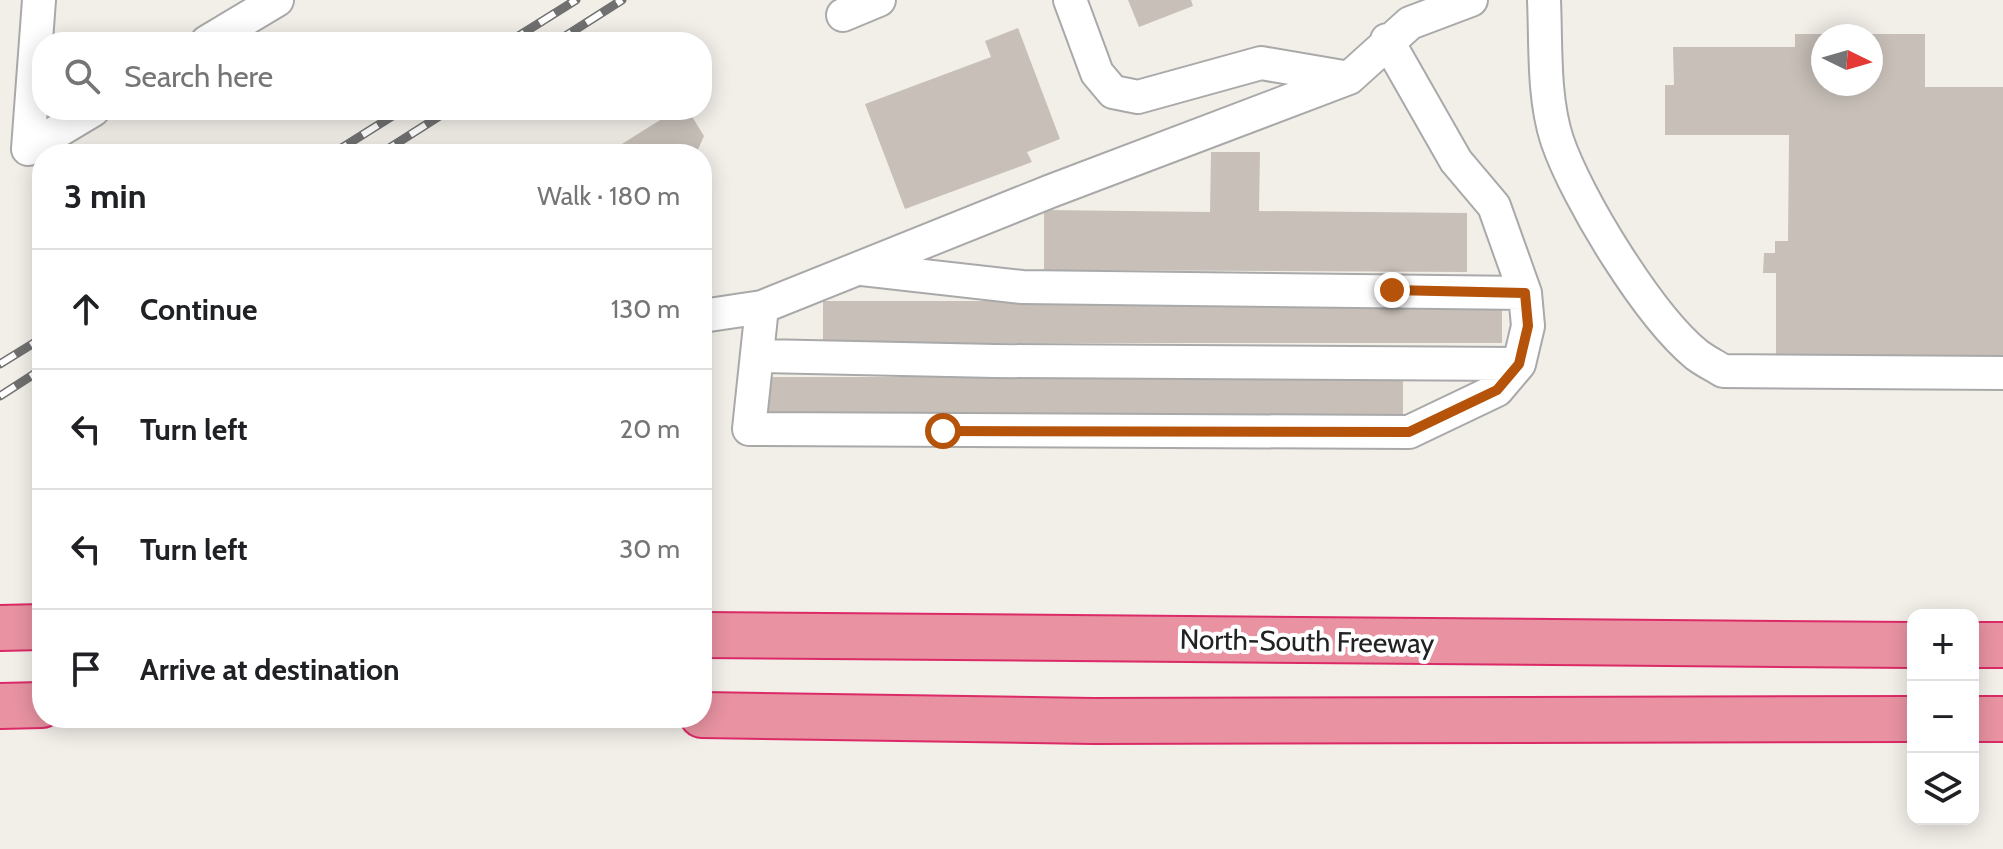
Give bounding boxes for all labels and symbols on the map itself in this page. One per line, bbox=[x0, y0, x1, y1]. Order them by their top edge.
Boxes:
north arrow bbox=[1811, 24, 1883, 96]
route end bbox=[1374, 272, 1410, 308]
route start bbox=[925, 413, 961, 449]
street label: North-South Freeway bbox=[1179, 622, 1435, 660]

